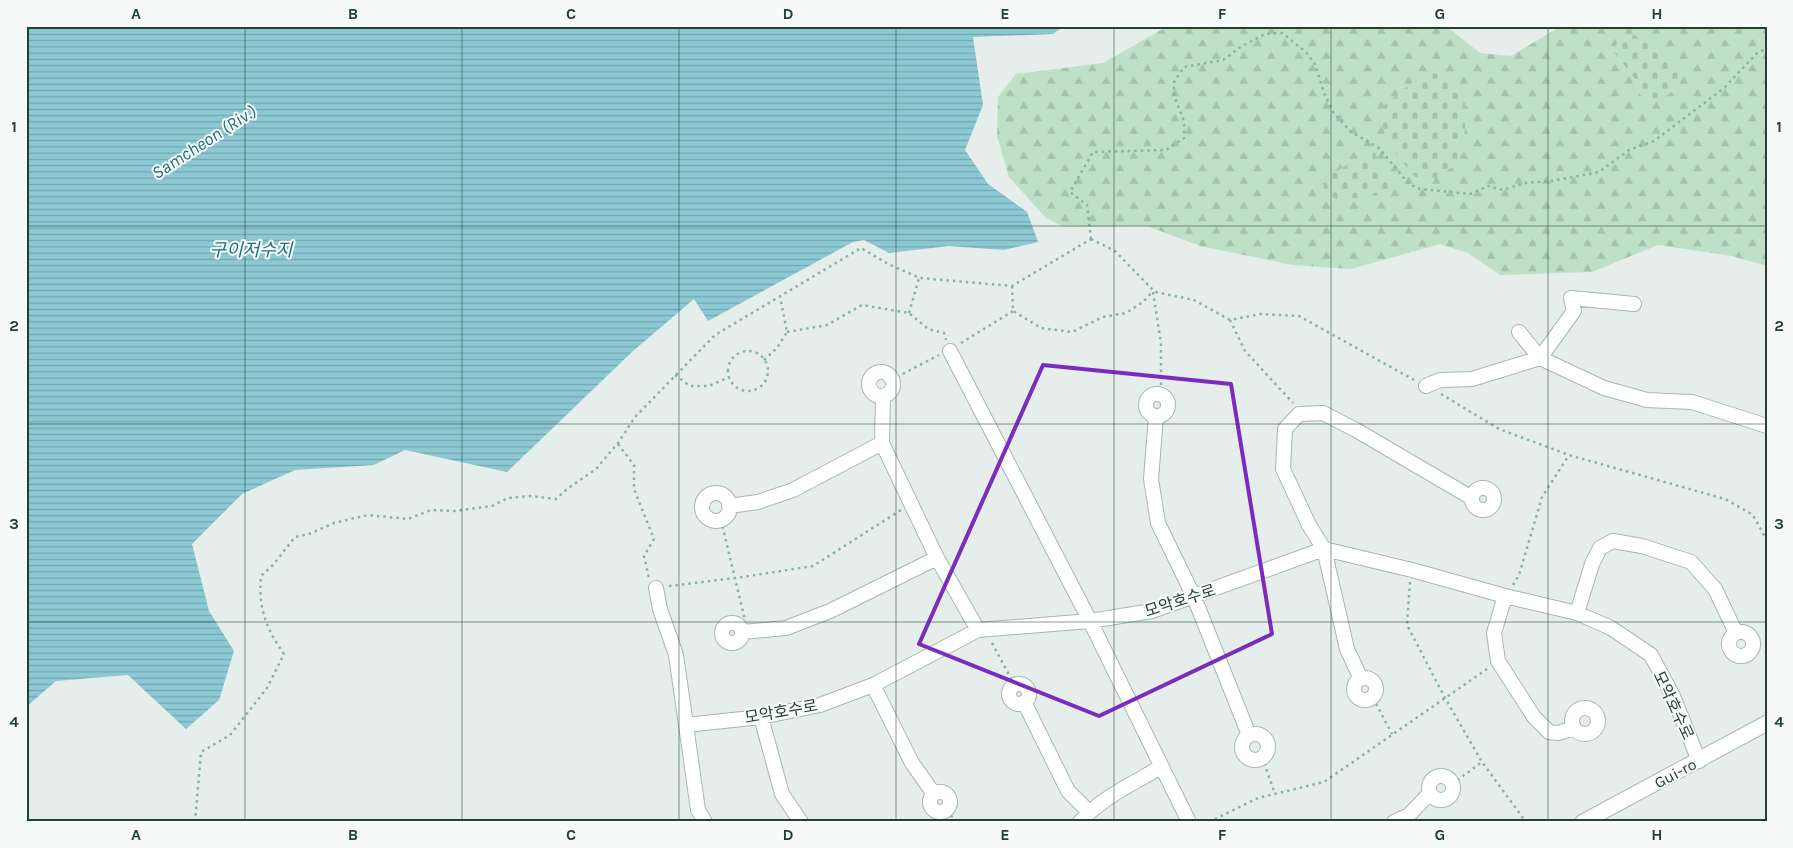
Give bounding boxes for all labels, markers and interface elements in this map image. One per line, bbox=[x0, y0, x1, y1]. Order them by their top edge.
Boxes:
text: A bbox=[131, 4, 141, 23]
text: B bbox=[348, 4, 358, 23]
text: C bbox=[566, 4, 576, 23]
text: D bbox=[783, 4, 794, 23]
text: E bbox=[1000, 4, 1010, 23]
text: F bbox=[1218, 4, 1227, 23]
text: G bbox=[1435, 4, 1445, 23]
text: H bbox=[1651, 4, 1663, 23]
water label: Samcheon (Riv.) bbox=[148, 100, 261, 184]
text: 1 bbox=[11, 117, 17, 136]
text: 1 bbox=[1776, 117, 1782, 136]
water label: 구이저수지 bbox=[210, 239, 294, 261]
text: 2 bbox=[9, 316, 19, 335]
text: 2 bbox=[1774, 316, 1784, 335]
text: 3 bbox=[9, 514, 19, 533]
text: 3 bbox=[1774, 514, 1784, 533]
street label: 모악호수로 bbox=[1142, 580, 1218, 621]
street label: 모악호수로 bbox=[1649, 668, 1698, 743]
street label: 모악호수로 bbox=[743, 696, 819, 727]
text: 4 bbox=[9, 712, 19, 731]
text: 4 bbox=[1774, 712, 1784, 731]
street label: Gui-ro bbox=[1651, 755, 1699, 792]
text: A bbox=[131, 825, 141, 844]
text: B bbox=[348, 825, 358, 844]
text: C bbox=[566, 825, 576, 844]
text: D bbox=[783, 825, 794, 844]
text: E bbox=[1000, 825, 1010, 844]
text: F bbox=[1218, 825, 1227, 844]
text: G bbox=[1435, 825, 1445, 844]
text: H bbox=[1651, 825, 1663, 844]

